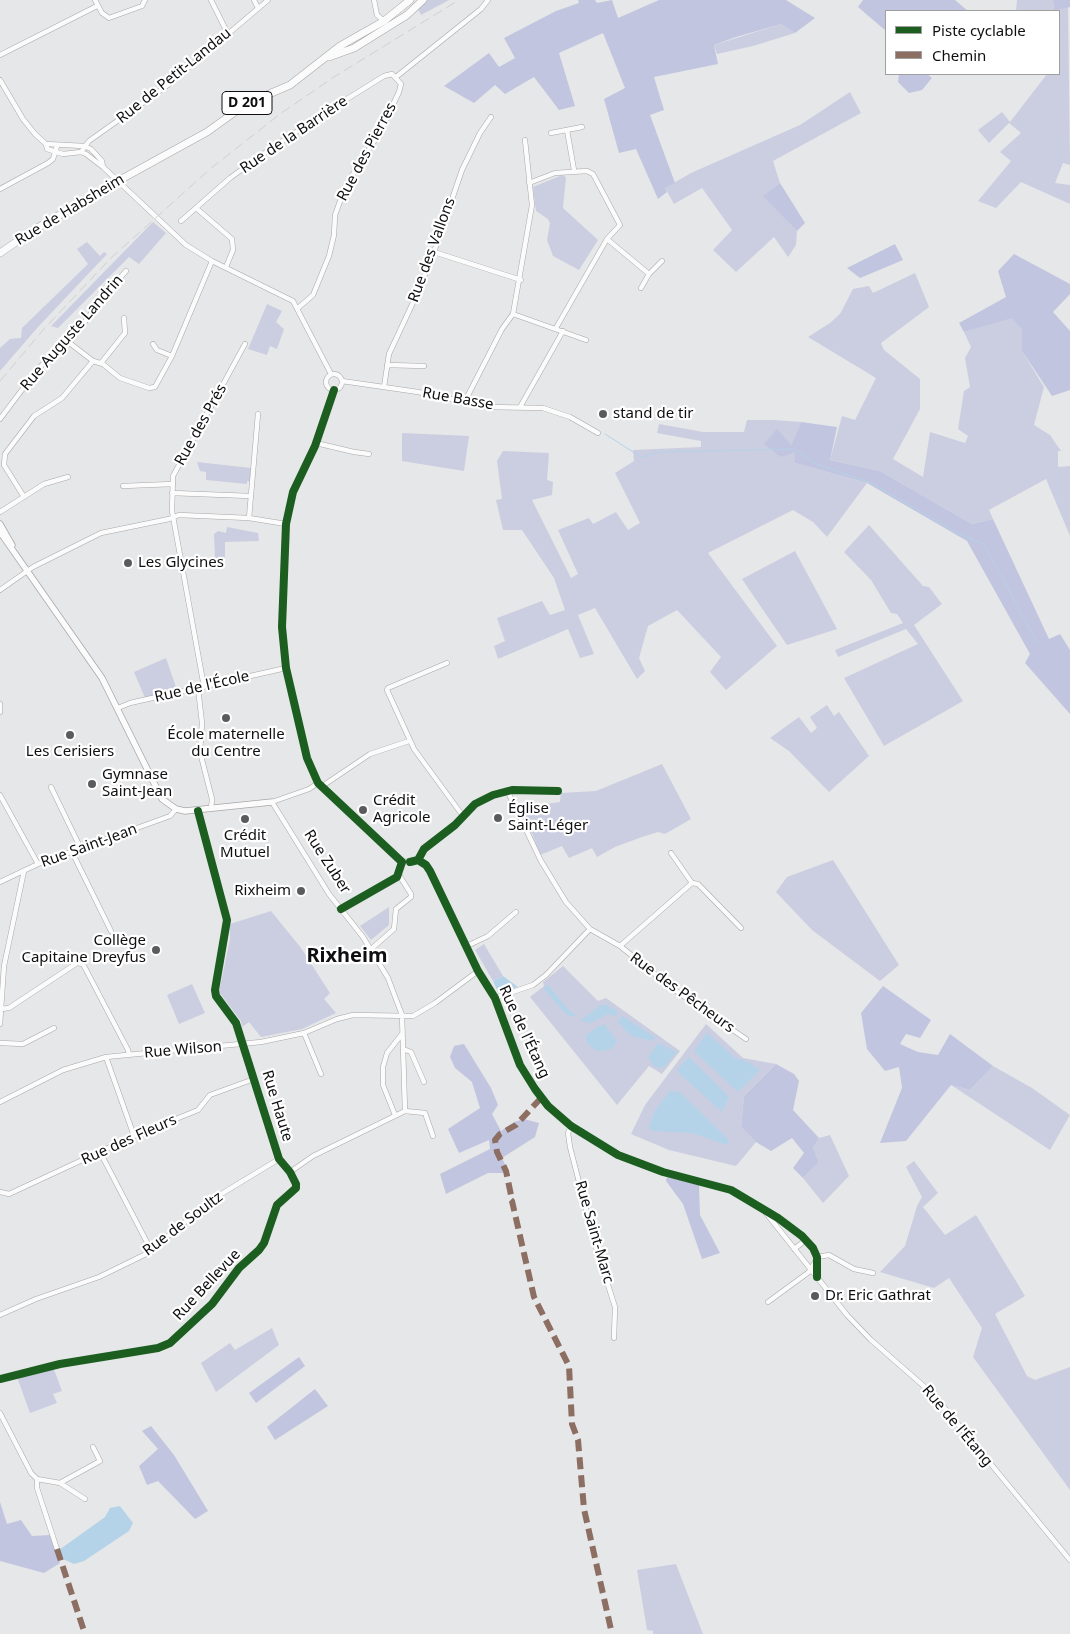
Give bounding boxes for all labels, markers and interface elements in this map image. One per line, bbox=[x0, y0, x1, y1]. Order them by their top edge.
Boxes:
legend bbox=[885, 10, 1060, 75]
text: Piste cyclable bbox=[932, 20, 1026, 40]
street label: Rue de Petit-Landau bbox=[113, 24, 235, 128]
text: Chemin bbox=[932, 45, 986, 65]
road number: D 201 bbox=[222, 92, 272, 115]
street label: Rue de la Barrière bbox=[237, 92, 351, 178]
street label: Rue des Pierres bbox=[333, 100, 401, 204]
street label: Rue de Habsheim bbox=[12, 170, 128, 250]
street label: Rue des Vallons bbox=[405, 195, 459, 305]
street label: Rue Auguste Landrin bbox=[17, 271, 127, 395]
street label: Rue des Prés bbox=[171, 381, 231, 469]
street label: Rue Basse bbox=[421, 384, 495, 414]
place label: stand de tir bbox=[613, 405, 693, 423]
marker: stand de tir bbox=[597, 408, 609, 420]
place label: Les Glycines bbox=[138, 554, 224, 572]
marker: Les Glycines bbox=[122, 557, 134, 569]
street label: Rue de l'École bbox=[153, 667, 251, 707]
marker: École maternelle du Centre bbox=[220, 712, 232, 724]
place label: École maternelle du Centre bbox=[167, 726, 285, 761]
marker: Les Cerisiers bbox=[64, 729, 76, 741]
place label: Les Cerisiers bbox=[26, 743, 114, 761]
place label: Gymnase Saint-Jean bbox=[102, 766, 172, 801]
marker: Gymnase Saint-Jean bbox=[86, 778, 98, 790]
place label: Crédit Agricole bbox=[373, 792, 430, 827]
place label: Église Saint-Léger bbox=[508, 800, 588, 835]
marker: Crédit Agricole bbox=[357, 804, 369, 816]
marker: Église Saint-Léger bbox=[492, 812, 504, 824]
marker: Crédit Mutuel bbox=[239, 813, 251, 825]
street label: Rue Saint-Jean bbox=[38, 820, 140, 872]
place label: Crédit Mutuel bbox=[220, 827, 270, 862]
street label: Rue Zuber bbox=[300, 827, 354, 897]
place label: Rixheim bbox=[234, 882, 291, 900]
marker: Rixheim bbox=[295, 885, 307, 897]
place label: Collège Capitaine Dreyfus bbox=[21, 932, 146, 967]
marker: Collège Capitaine Dreyfus bbox=[150, 944, 162, 956]
district label: Rixheim bbox=[306, 944, 388, 968]
street label: Rue des Pêcheurs bbox=[626, 949, 738, 1037]
street label: Rue de l'Étang bbox=[495, 983, 553, 1081]
street label: Rue Wilson bbox=[143, 1038, 223, 1062]
street label: Rue Haute bbox=[258, 1068, 296, 1144]
street label: Rue des Fleurs bbox=[79, 1111, 179, 1169]
street label: Rue Saint-Marc bbox=[571, 1179, 617, 1285]
street label: Rue de Soultz bbox=[139, 1188, 227, 1260]
street label: Rue Bellevue bbox=[170, 1246, 244, 1324]
place label: Dr. Eric Gathrat bbox=[825, 1287, 931, 1305]
marker: Dr. Eric Gathrat bbox=[809, 1290, 821, 1302]
street label: Rue de l'Étang bbox=[918, 1382, 996, 1470]

